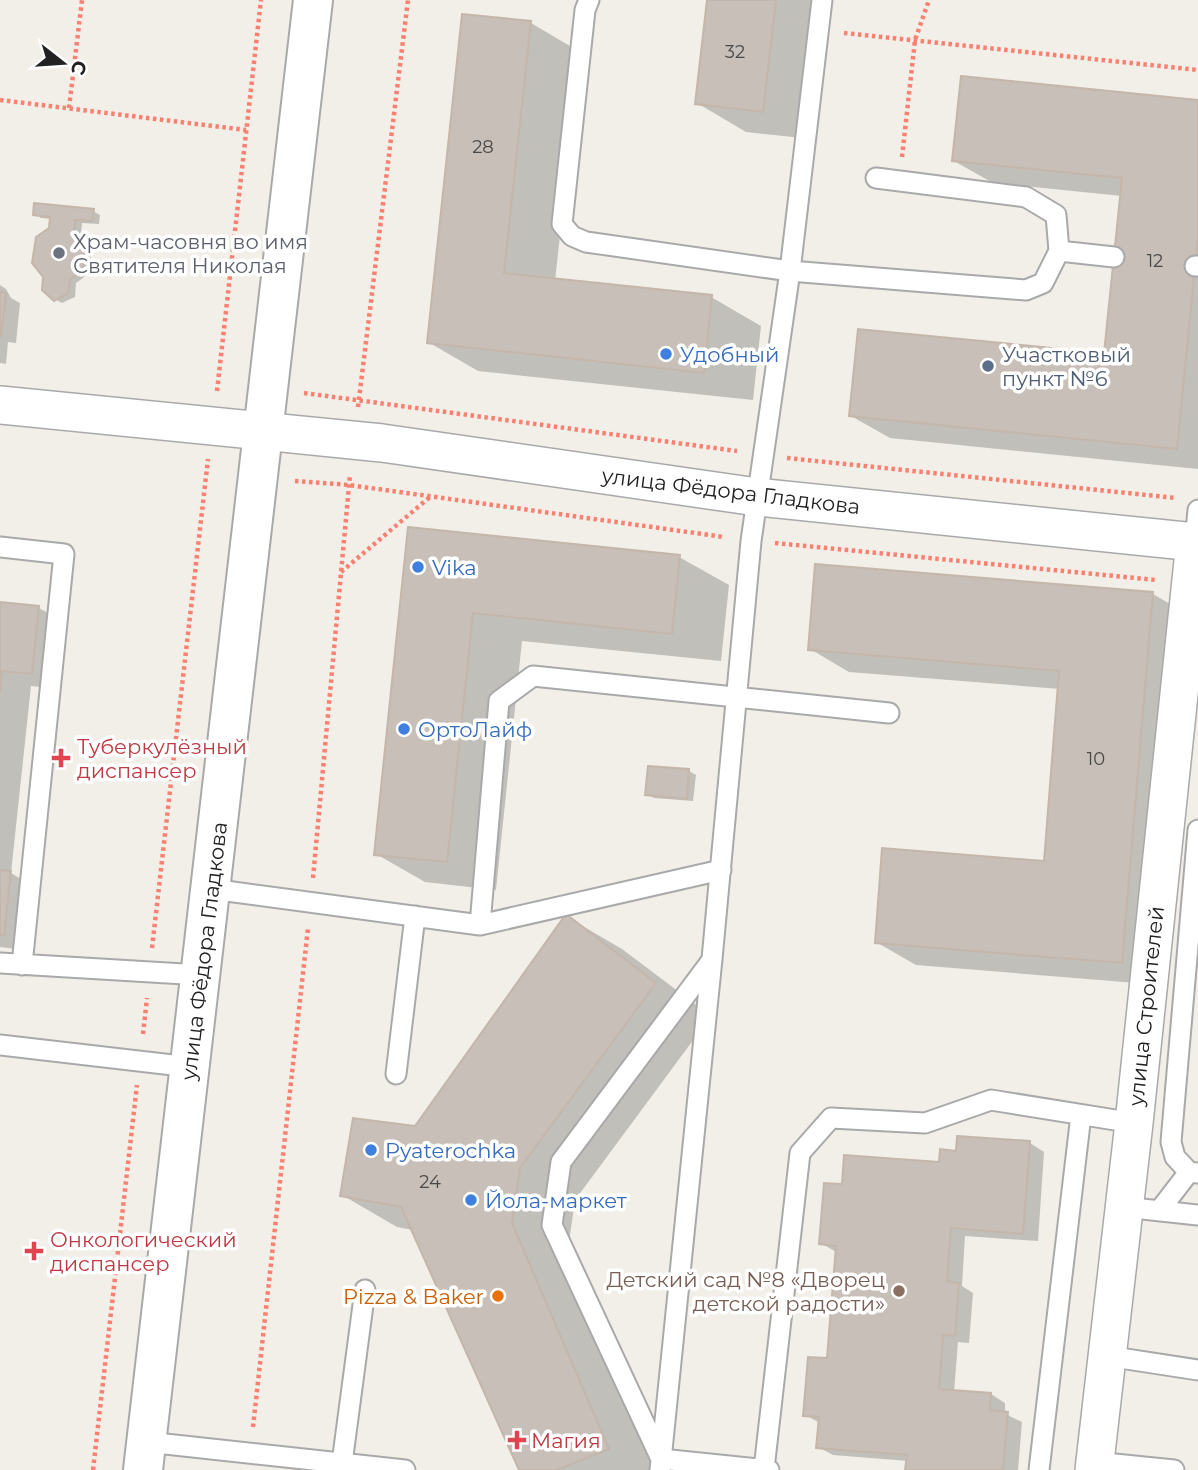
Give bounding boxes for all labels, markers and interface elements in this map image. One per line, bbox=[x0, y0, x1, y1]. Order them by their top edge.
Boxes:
north arrow bbox=[28, 28, 98, 98]
house number: 32 bbox=[725, 41, 745, 63]
text: С bbox=[66, 58, 92, 78]
house number: 28 bbox=[472, 136, 494, 158]
place label: Храм-часовня во имя Святителя Николая bbox=[73, 229, 308, 278]
marker: Храм-часовня во имя Святителя Николая bbox=[51, 245, 67, 261]
house number: 12 bbox=[1147, 250, 1163, 272]
place label: Удобный bbox=[680, 342, 780, 367]
place label: Участковый пункт №6 bbox=[1002, 342, 1131, 391]
marker: Удобный bbox=[658, 346, 674, 362]
marker: Участковый пункт №6 bbox=[980, 358, 996, 374]
street label: улица Фёдора Гладкова bbox=[599, 463, 862, 519]
place label: Vika bbox=[432, 555, 477, 580]
marker: Vika bbox=[410, 559, 426, 575]
place label: ОртоЛайф bbox=[418, 717, 532, 742]
marker: ОртоЛайф bbox=[396, 721, 412, 737]
place label: Туберкулёзный диспансер bbox=[77, 734, 247, 783]
marker: Туберкулёзный диспансер bbox=[51, 748, 71, 768]
house number: 10 bbox=[1087, 748, 1105, 770]
street label: улица Фёдора Гладкова bbox=[176, 820, 232, 1083]
street label: улица Строителей bbox=[1123, 905, 1169, 1108]
place label: Pyaterochka bbox=[385, 1138, 516, 1163]
marker: Pyaterochka bbox=[363, 1142, 379, 1158]
house number: 24 bbox=[419, 1171, 441, 1193]
place label: Йола-маркет bbox=[485, 1188, 627, 1213]
marker: Йола-маркет bbox=[463, 1192, 479, 1208]
place label: Онкологический диспансер bbox=[50, 1227, 237, 1276]
marker: Онкологический диспансер bbox=[24, 1241, 44, 1261]
place label: Детский сад №8 «Дворец детской радости» bbox=[606, 1267, 885, 1316]
marker: Детский сад №8 «Дворец детской радости» bbox=[891, 1283, 907, 1299]
place label: Pizza & Baker bbox=[343, 1284, 484, 1309]
marker: Pizza & Baker bbox=[490, 1288, 506, 1304]
place label: Магия bbox=[531, 1428, 601, 1453]
marker: Магия bbox=[509, 1432, 525, 1448]

